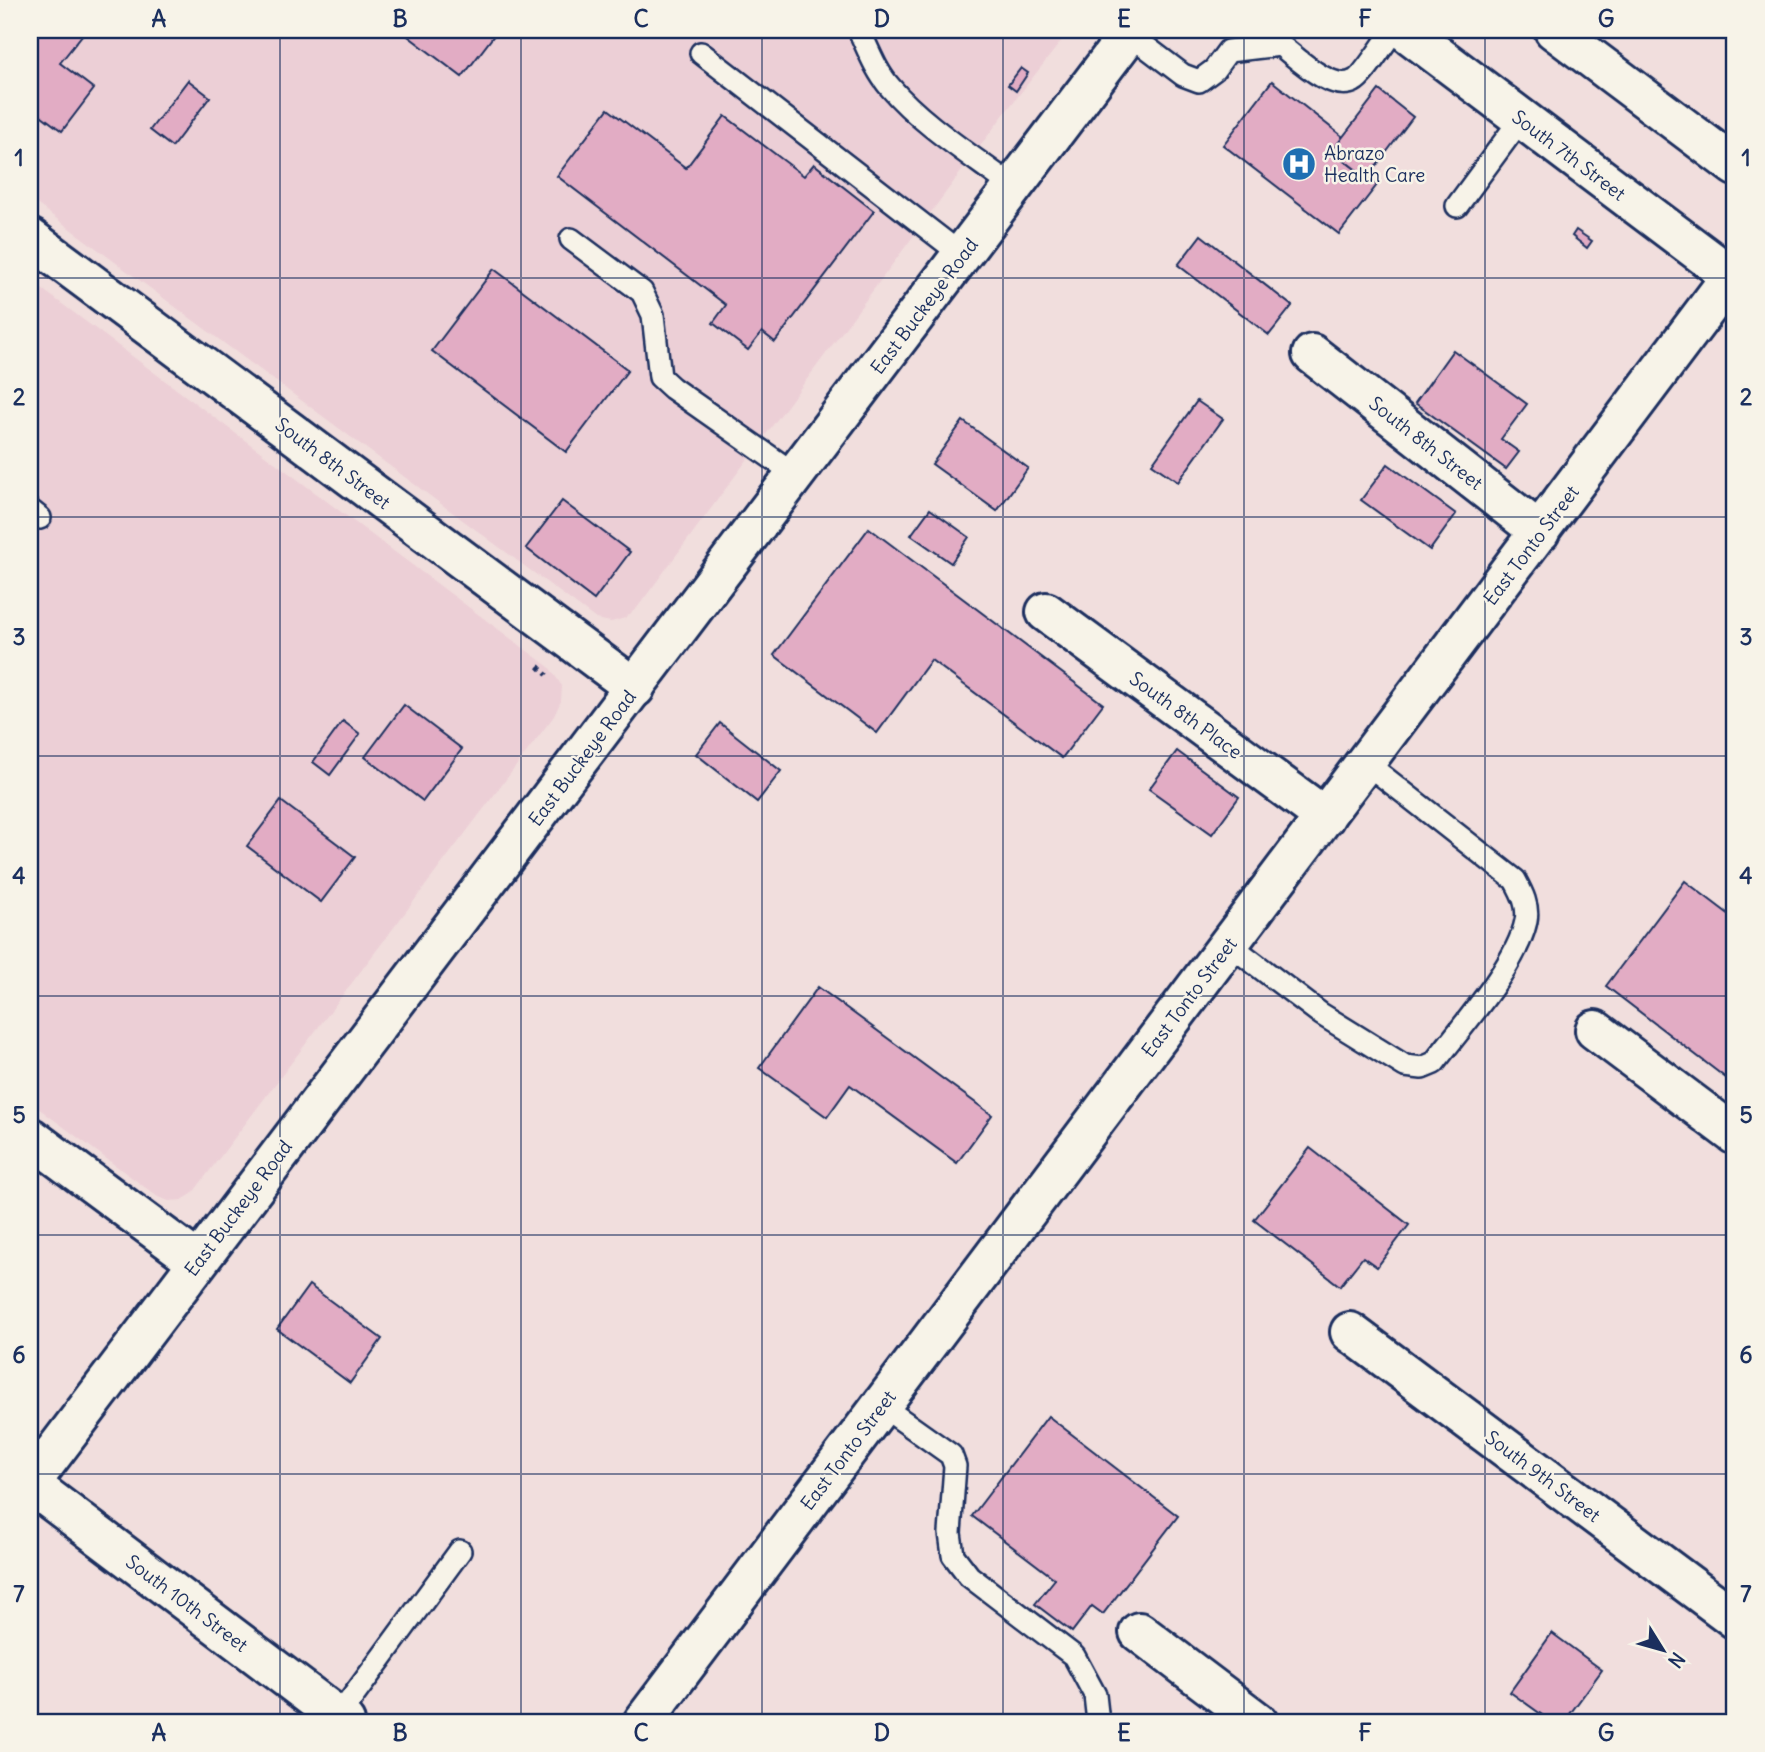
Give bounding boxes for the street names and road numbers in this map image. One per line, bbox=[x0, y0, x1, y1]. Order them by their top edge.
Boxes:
street label: South 7th Street bbox=[1507, 104, 1631, 206]
street label: East Buckeye Road bbox=[865, 233, 983, 379]
street label: South 8th Street bbox=[1364, 391, 1488, 495]
street label: South 8th Street bbox=[271, 412, 395, 514]
street label: East Tonto Street bbox=[1478, 480, 1584, 610]
street label: South 8th Place bbox=[1125, 666, 1247, 764]
street label: East Buckeye Road bbox=[523, 685, 641, 831]
street label: East Tonto Street bbox=[1136, 932, 1242, 1062]
street label: East Buckeye Road bbox=[179, 1135, 297, 1281]
street label: East Tonto Street bbox=[795, 1385, 901, 1515]
street label: South 9th Street bbox=[1481, 1425, 1605, 1527]
street label: South 10th Street bbox=[121, 1549, 253, 1657]

